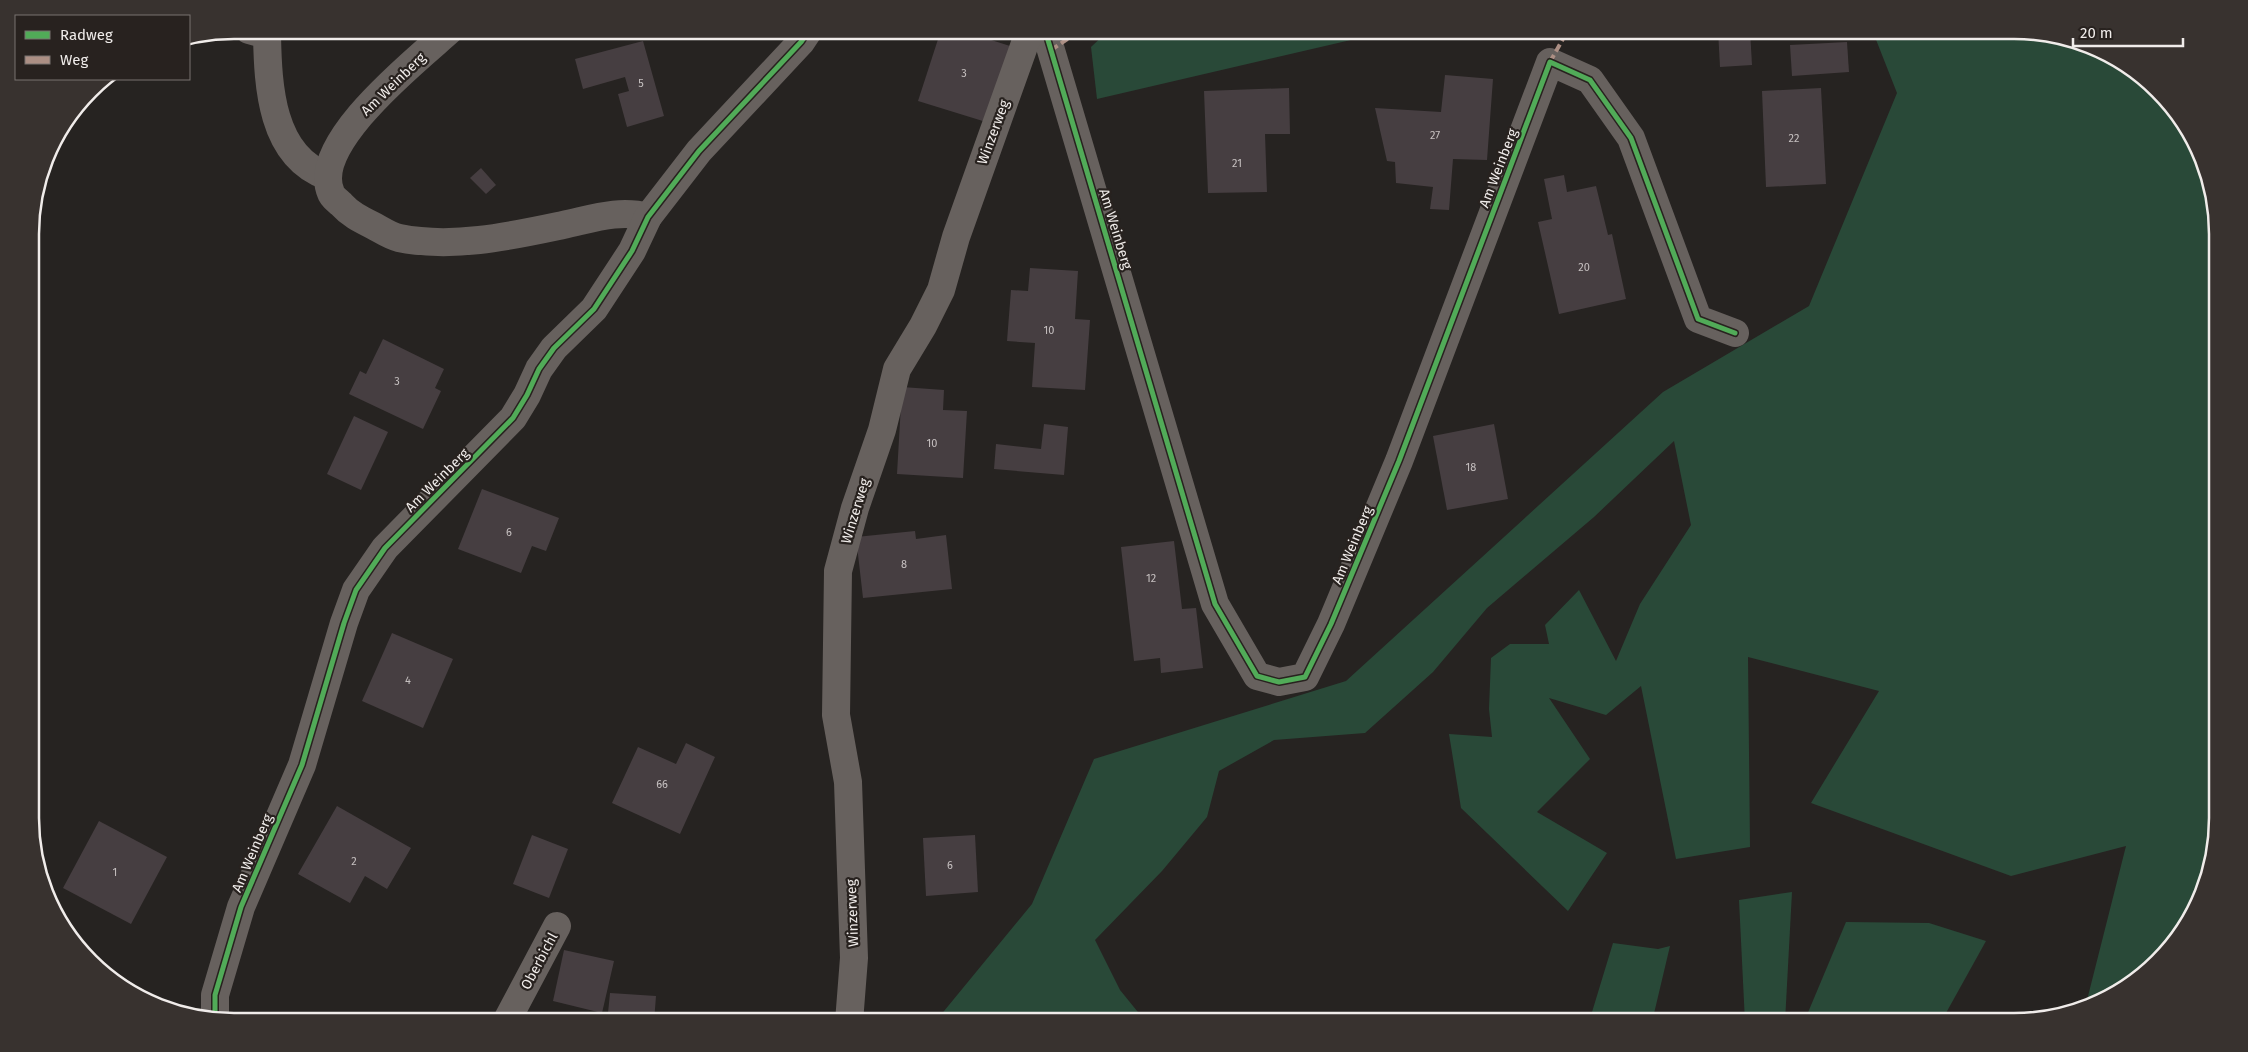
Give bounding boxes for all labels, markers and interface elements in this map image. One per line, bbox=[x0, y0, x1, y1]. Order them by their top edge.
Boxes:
legend bbox=[15, 15, 190, 80]
scale bar bbox=[2073, 15, 2183, 47]
text: 20 m bbox=[2080, 24, 2113, 42]
text: Radweg bbox=[60, 26, 113, 44]
street label: Am Weinberg bbox=[357, 49, 430, 119]
text: Weg bbox=[60, 51, 88, 69]
house number: 3 bbox=[961, 67, 967, 80]
house number: 5 bbox=[638, 77, 644, 90]
street label: Winzerweg bbox=[974, 97, 1013, 167]
street label: Am Weinberg bbox=[1476, 126, 1522, 210]
house number: 27 bbox=[1430, 129, 1440, 142]
house number: 22 bbox=[1789, 132, 1799, 145]
house number: 21 bbox=[1232, 157, 1242, 170]
street label: Am Weinberg bbox=[1095, 187, 1136, 272]
house number: 20 bbox=[1578, 261, 1590, 274]
house number: 10 bbox=[1044, 324, 1054, 337]
house number: 3 bbox=[394, 375, 400, 388]
house number: 10 bbox=[927, 437, 937, 450]
street label: Am Weinberg bbox=[402, 444, 473, 516]
house number: 18 bbox=[1466, 461, 1476, 474]
street label: Winzerweg bbox=[837, 476, 874, 546]
street label: Am Weinberg bbox=[1328, 503, 1377, 587]
house number: 6 bbox=[506, 526, 512, 539]
house number: 8 bbox=[901, 558, 907, 571]
house number: 12 bbox=[1146, 572, 1156, 585]
house number: 4 bbox=[405, 674, 411, 687]
house number: 66 bbox=[656, 778, 668, 791]
street label: Am Weinberg bbox=[228, 811, 277, 895]
house number: 2 bbox=[351, 855, 357, 868]
house number: 6 bbox=[947, 859, 953, 872]
house number: 1 bbox=[113, 866, 117, 879]
street label: Winzerweg bbox=[843, 878, 862, 947]
street label: Oberbichl bbox=[517, 930, 562, 993]

